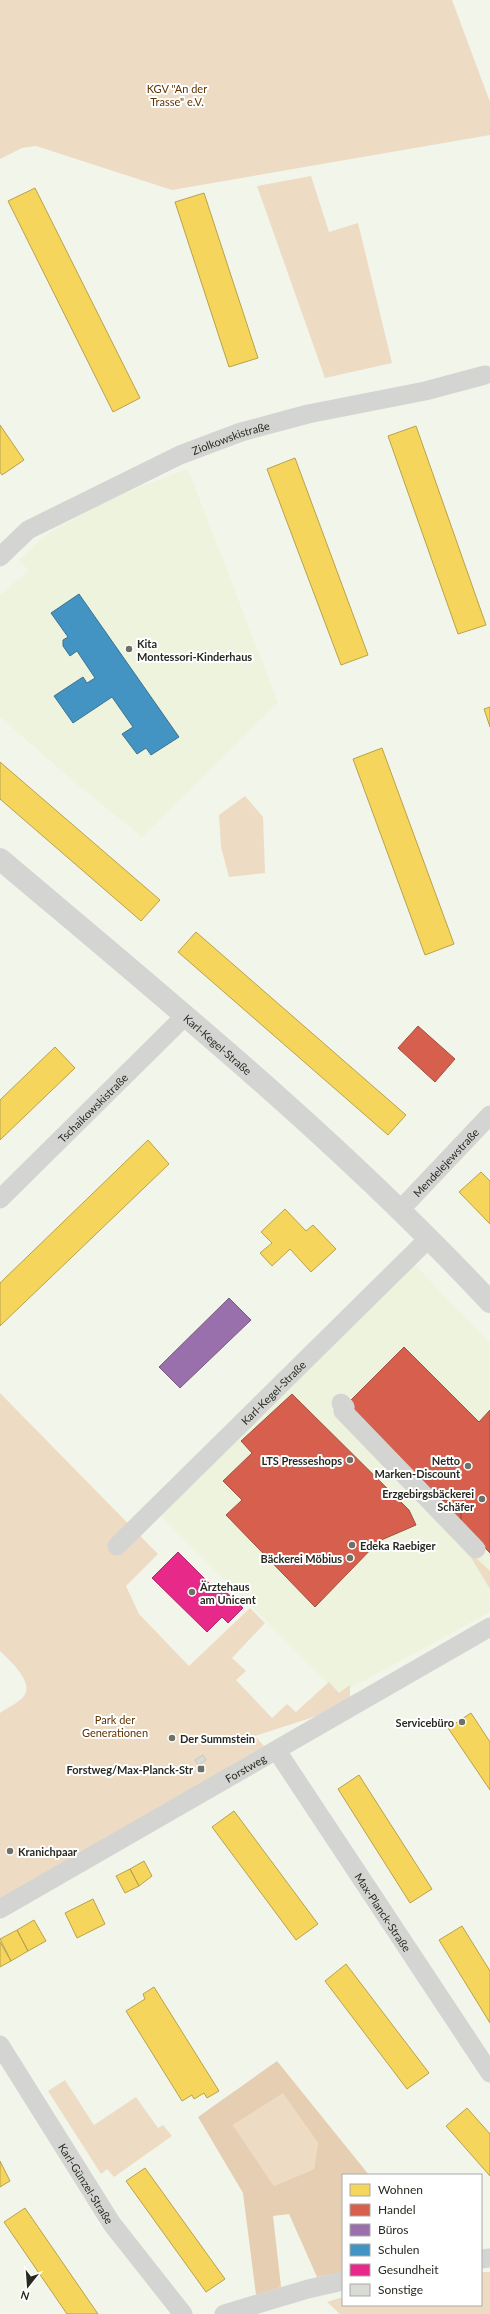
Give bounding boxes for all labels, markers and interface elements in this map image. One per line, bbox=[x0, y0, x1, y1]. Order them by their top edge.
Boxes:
park label: KGV "An der Trasse" e.V. bbox=[147, 82, 207, 108]
street label: Ziolkowskistraße bbox=[190, 418, 271, 457]
place label: Kita Montessori-Kinderhaus bbox=[137, 637, 252, 663]
marker: Kita Montessori-Kinderhaus bbox=[124, 644, 134, 654]
street label: Karl-Kegel-Straße bbox=[181, 1011, 255, 1077]
street label: Tschaikowskistraße bbox=[55, 1070, 130, 1145]
street label: Mendelejewstraße bbox=[410, 1125, 481, 1199]
street label: Karl-Kegel-Straße bbox=[238, 1357, 308, 1427]
place label: LTS Presseshops bbox=[261, 1454, 342, 1467]
place label: Netto Marken-Discount bbox=[374, 1454, 461, 1480]
marker: LTS Presseshops bbox=[345, 1455, 355, 1465]
marker: Netto Marken-Discount bbox=[463, 1461, 473, 1471]
place label: Erzgebirgsbäckerei Schäfer bbox=[382, 1487, 475, 1513]
marker: Erzgebirgsbäckerei Schäfer bbox=[477, 1494, 487, 1504]
place label: Edeka Raebiger bbox=[360, 1539, 436, 1552]
marker: Edeka Raebiger bbox=[347, 1540, 357, 1550]
place label: Bäckerei Möbius bbox=[261, 1552, 342, 1565]
marker: Bäckerei Möbius bbox=[345, 1553, 355, 1563]
place label: Ärztehaus am Unicent bbox=[199, 1580, 257, 1606]
marker: Ärztehaus am Unicent bbox=[187, 1587, 197, 1597]
park label: Park der Generationen bbox=[82, 1713, 148, 1739]
place label: Servicebüro bbox=[396, 1716, 454, 1729]
marker: Servicebüro bbox=[457, 1717, 467, 1727]
place label: Der Summstein bbox=[180, 1732, 255, 1745]
marker: Der Summstein bbox=[167, 1733, 177, 1743]
street label: Forstweg bbox=[223, 1751, 268, 1785]
place label: Forstweg/Max-Planck-Str bbox=[67, 1763, 194, 1776]
marker: Forstweg/Max-Planck-Str bbox=[196, 1764, 206, 1774]
place label: Kranichpaar bbox=[18, 1845, 78, 1858]
marker: Kranichpaar bbox=[5, 1846, 15, 1856]
street label: Max-Planck-Straße bbox=[353, 1870, 414, 1954]
street label: Karl-Günzel-Straße bbox=[56, 2141, 117, 2226]
legend bbox=[342, 2174, 482, 2306]
text: Wohnen bbox=[378, 2182, 423, 2197]
text: Handel bbox=[378, 2202, 416, 2217]
text: Büros bbox=[378, 2222, 408, 2237]
text: Schulen bbox=[378, 2242, 419, 2257]
text: Gesundheit bbox=[378, 2262, 439, 2277]
north arrow bbox=[8, 2266, 48, 2306]
text: Sonstige bbox=[378, 2282, 423, 2297]
text: N bbox=[19, 2289, 31, 2303]

